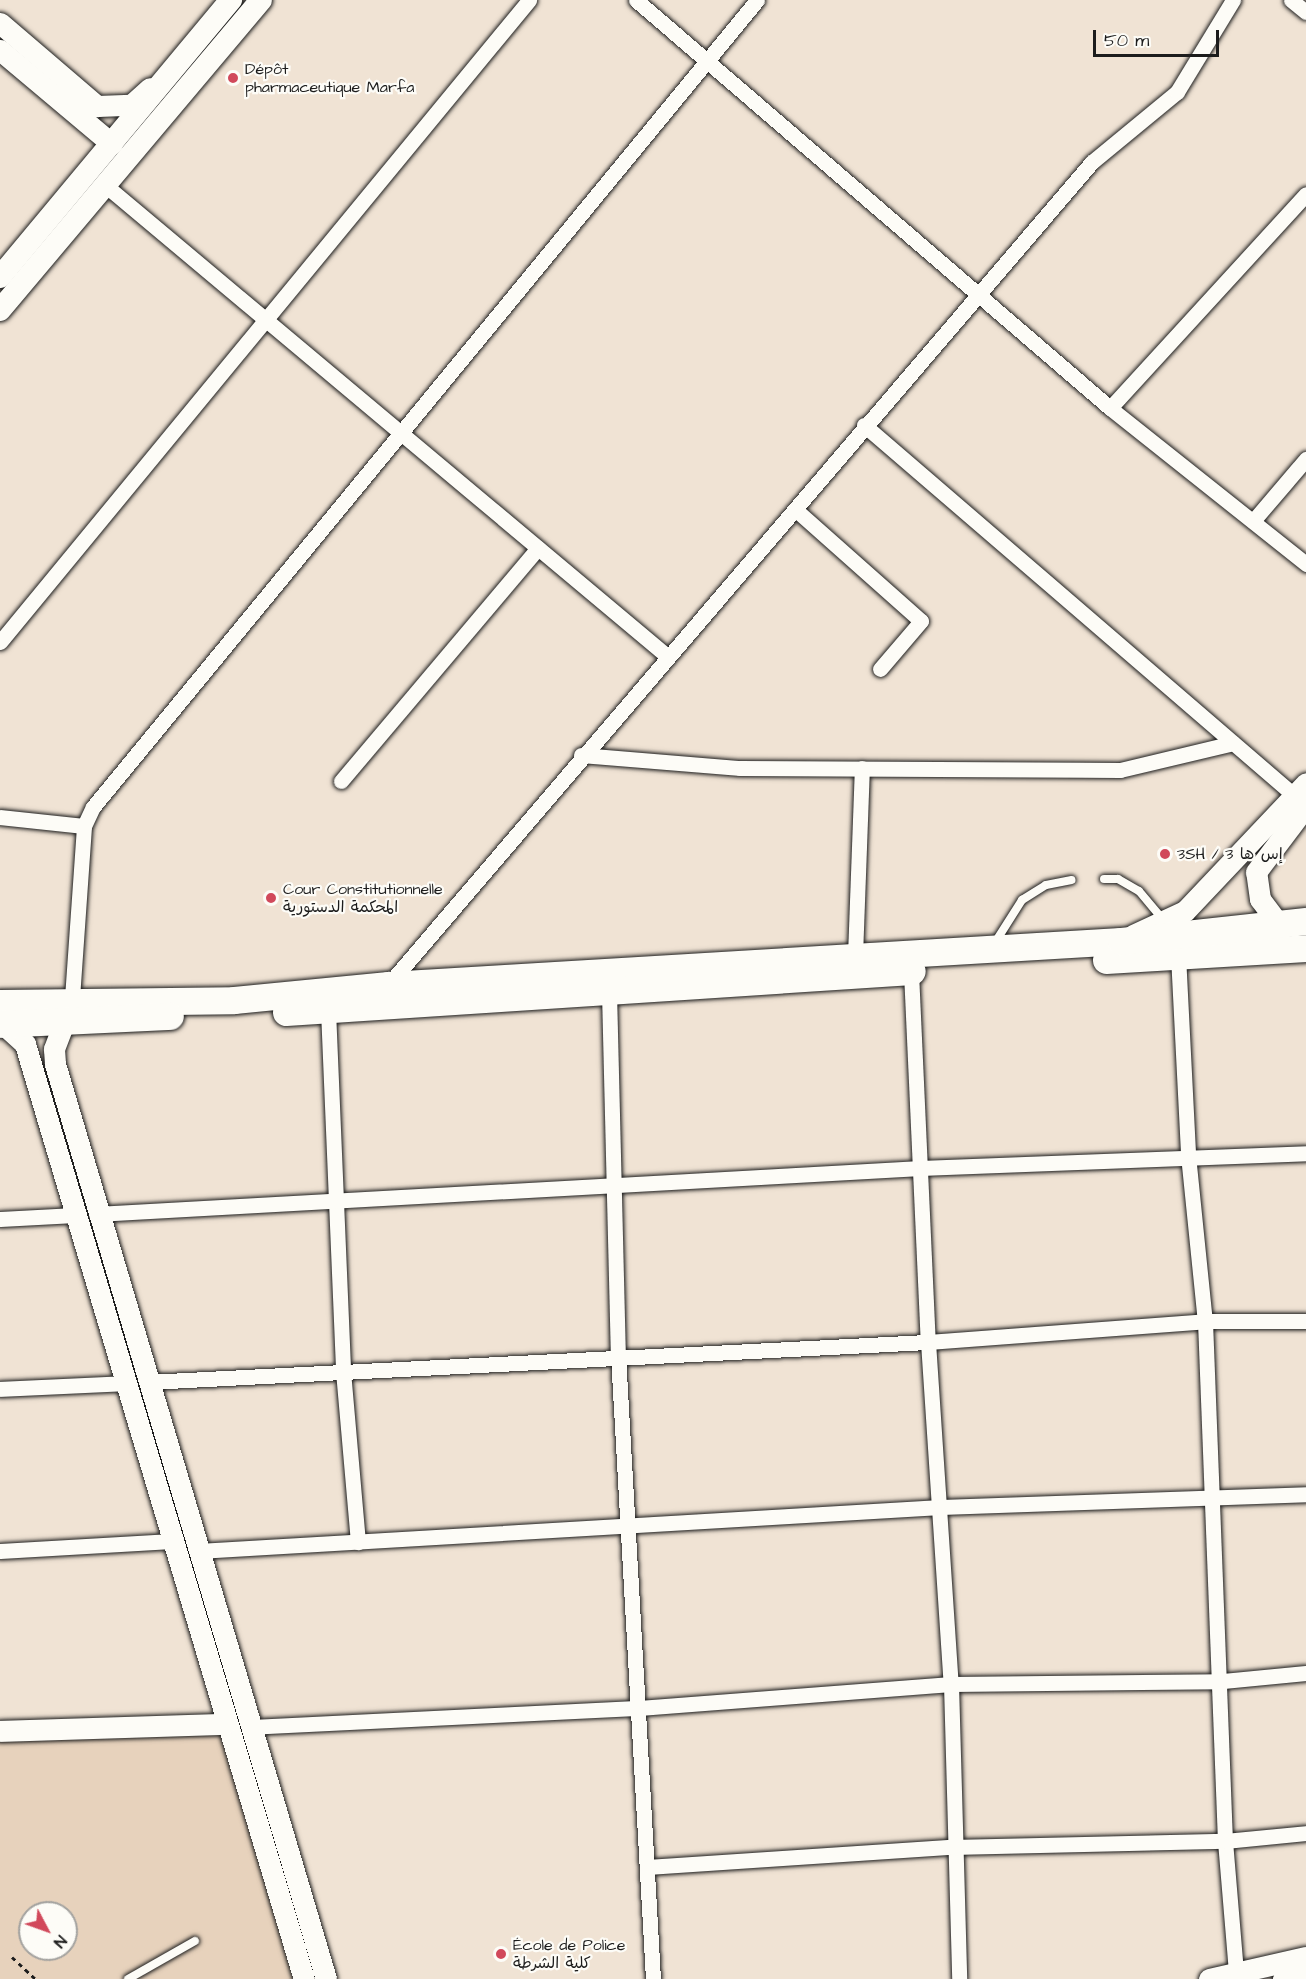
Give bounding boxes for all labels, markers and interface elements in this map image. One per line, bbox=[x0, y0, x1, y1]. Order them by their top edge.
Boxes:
scale bar bbox=[1096, 18, 1222, 56]
text: 50 m bbox=[1104, 28, 1149, 53]
place label: Dépôt pharmaceutique Marfa bbox=[245, 59, 414, 97]
marker: Dépôt pharmaceutique Marfa bbox=[226, 71, 240, 85]
place label: 3SH / 3 إس ها bbox=[1177, 844, 1283, 864]
marker: 3SH / 3 إس ها bbox=[1158, 847, 1172, 861]
place label: Cour Constitutionnelle المحكمة الدستورية bbox=[283, 879, 443, 917]
marker: Cour Constitutionnelle المحكمة الدستورية bbox=[264, 891, 278, 905]
north arrow bbox=[18, 1901, 78, 1961]
text: N bbox=[48, 1930, 72, 1952]
place label: École de Police كلية الشرطة bbox=[513, 1935, 625, 1973]
marker: École de Police كلية الشرطة bbox=[494, 1947, 508, 1961]

